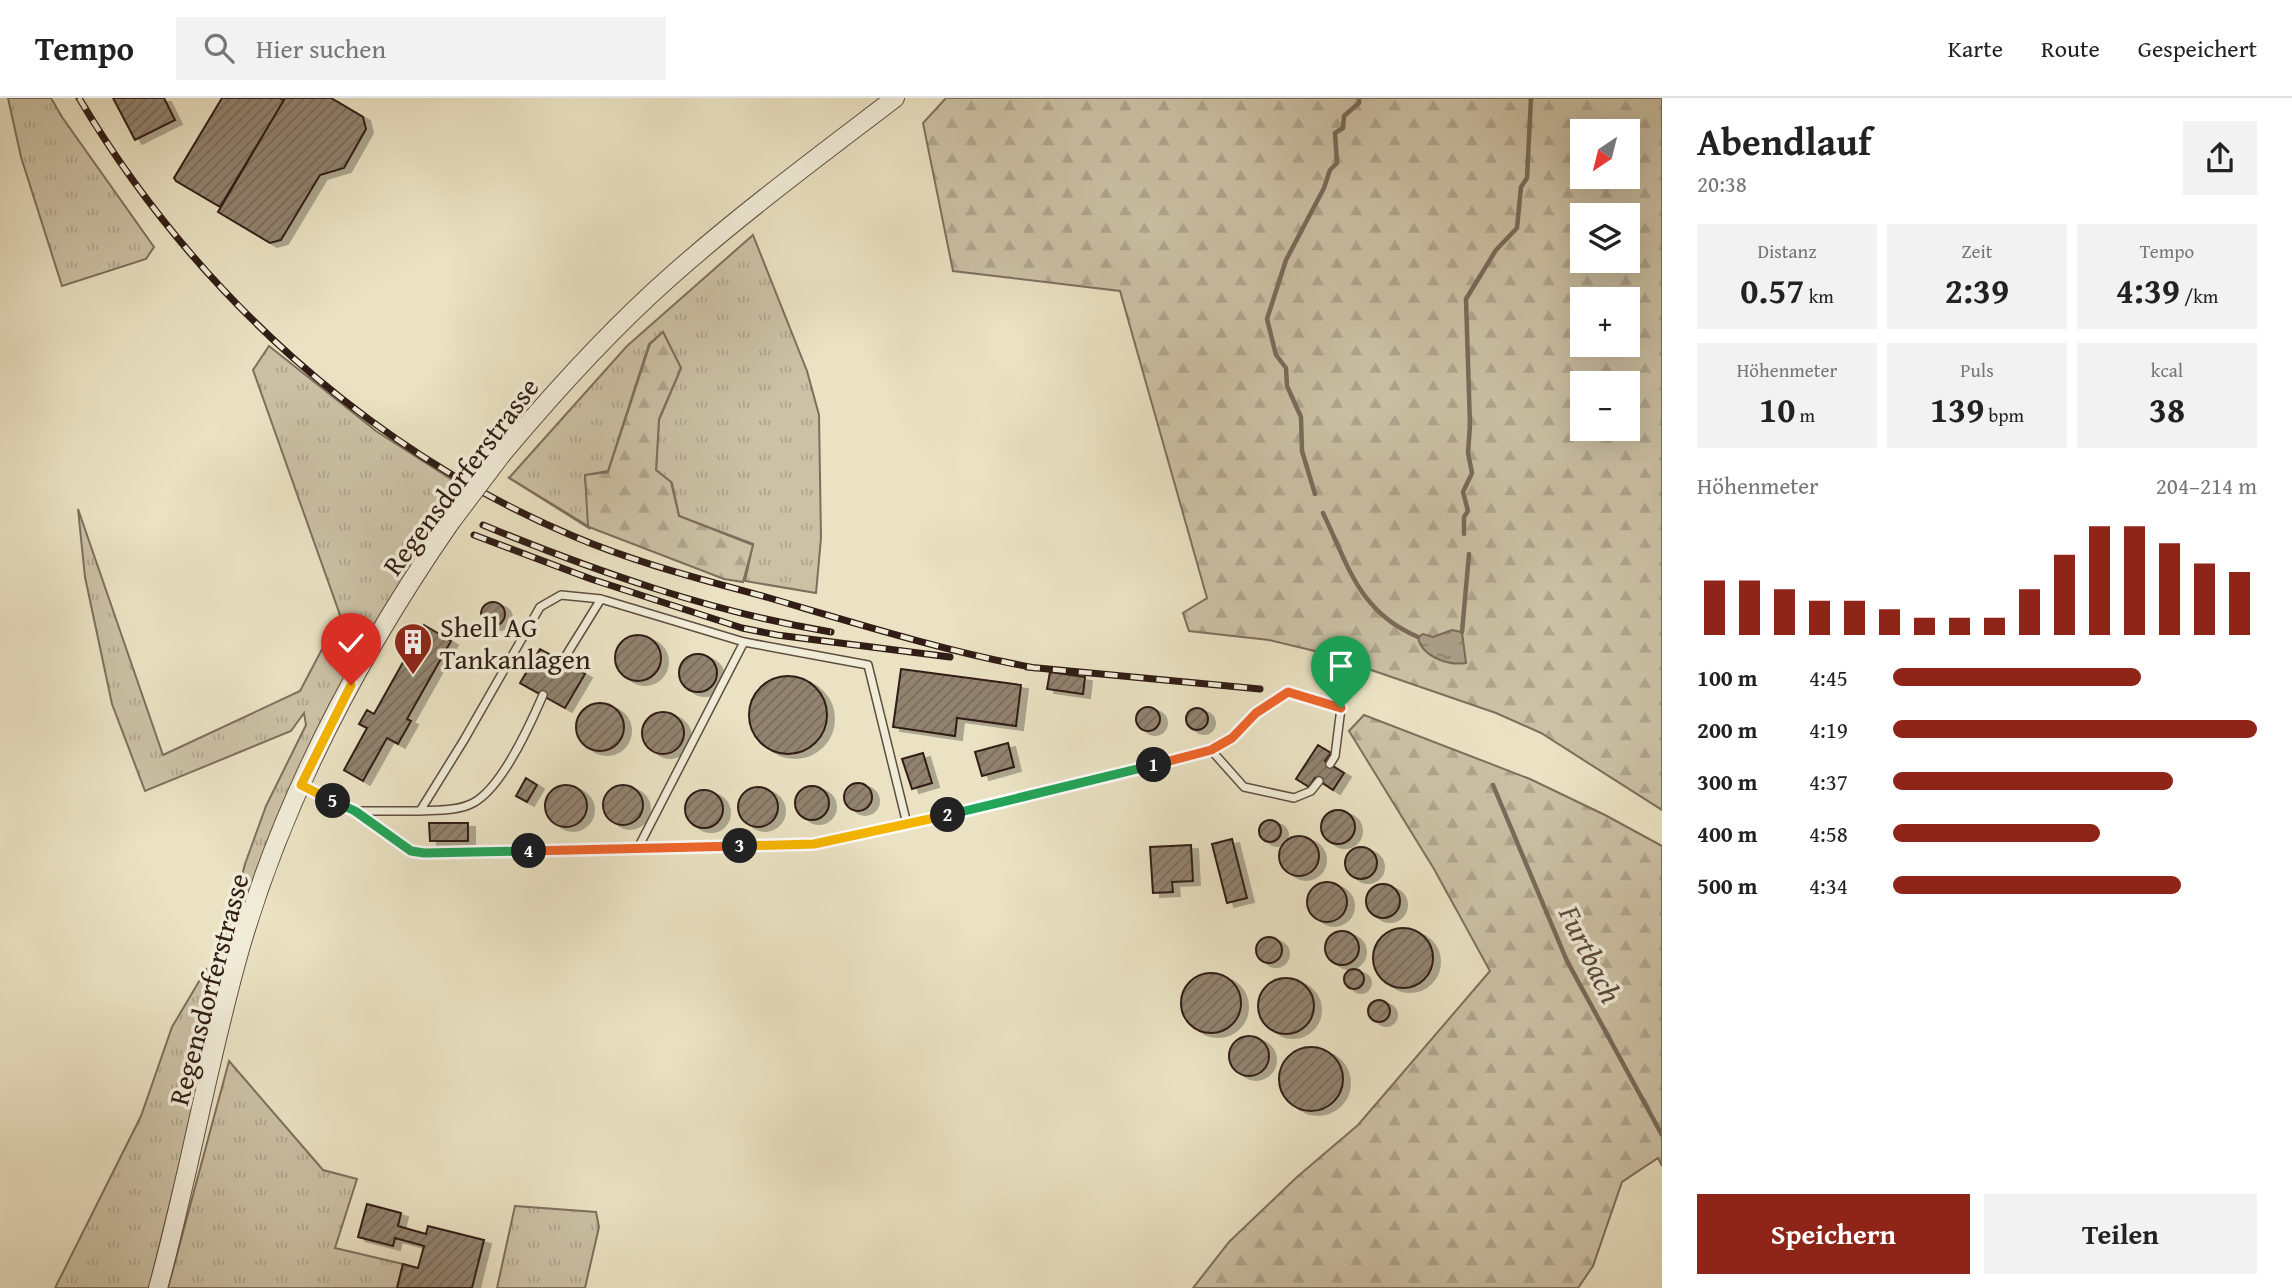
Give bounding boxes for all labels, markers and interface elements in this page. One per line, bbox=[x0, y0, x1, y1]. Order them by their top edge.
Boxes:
search box bbox=[176, 17, 666, 80]
text: Tempo bbox=[35, 24, 134, 72]
icon: search bbox=[200, 29, 238, 67]
text: Hier suchen bbox=[256, 29, 386, 68]
text: Karte bbox=[1948, 31, 2003, 66]
text: Route bbox=[2041, 31, 2100, 66]
text: Gespeichert bbox=[2138, 31, 2257, 66]
text: Abendlauf bbox=[1697, 113, 1871, 169]
north arrow bbox=[1570, 119, 1640, 189]
map controls bbox=[1570, 119, 1640, 441]
button: share bbox=[2183, 121, 2257, 195]
text: 20:38 bbox=[1697, 167, 1747, 200]
button: layers bbox=[1570, 203, 1640, 273]
text: Distanz bbox=[1757, 237, 1817, 265]
text: Zeit bbox=[1961, 237, 1993, 265]
text: Tempo bbox=[2140, 237, 2194, 265]
text: 0.57 bbox=[1740, 265, 1804, 316]
text: 2:39 bbox=[1945, 265, 2009, 316]
text: 4:39 bbox=[2116, 265, 2180, 316]
text: km bbox=[1804, 282, 1834, 310]
text: /km bbox=[2180, 282, 2218, 310]
button: + bbox=[1570, 287, 1640, 357]
text: Höhenmeter bbox=[1737, 356, 1837, 384]
text: Puls bbox=[1960, 356, 1994, 384]
text: kcal bbox=[2151, 356, 2183, 384]
street label: Regensdorferstrasse bbox=[372, 368, 548, 584]
button: − bbox=[1570, 371, 1640, 441]
text: 10 bbox=[1759, 384, 1795, 435]
text: 139 bbox=[1930, 384, 1984, 435]
text: 38 bbox=[2149, 384, 2185, 435]
text: m bbox=[1795, 401, 1815, 429]
text: bpm bbox=[1984, 401, 2024, 429]
text: Höhenmeter bbox=[1697, 469, 1819, 502]
text: 204–214 m bbox=[2156, 469, 2257, 502]
place label: Shell AG Tankanlagen bbox=[440, 606, 591, 679]
pin bbox=[321, 613, 381, 685]
building icon: Shell AG Tankanlagen bbox=[392, 621, 434, 676]
icon: check bbox=[332, 624, 370, 662]
pin bbox=[1311, 636, 1371, 708]
icon: arrive bbox=[1322, 647, 1360, 685]
text: 100 m bbox=[1697, 661, 1758, 694]
text: 4:45 bbox=[1809, 661, 1848, 694]
text: 200 m bbox=[1697, 713, 1758, 746]
text: 4:19 bbox=[1809, 713, 1848, 746]
pin: 1 bbox=[1136, 748, 1172, 782]
text: 1 bbox=[1149, 750, 1158, 778]
text: 300 m bbox=[1697, 765, 1758, 798]
text: 4:37 bbox=[1809, 765, 1848, 798]
pin: 5 bbox=[316, 784, 350, 818]
text: 5 bbox=[328, 786, 337, 814]
pin: 2 bbox=[930, 798, 965, 832]
text: 2 bbox=[943, 800, 952, 828]
text: 400 m bbox=[1697, 817, 1758, 850]
text: 4:58 bbox=[1809, 817, 1848, 850]
pin: 3 bbox=[722, 828, 758, 864]
text: 3 bbox=[735, 831, 744, 859]
pin: 4 bbox=[512, 834, 546, 868]
text: 4 bbox=[524, 836, 533, 864]
street label: Regensdorferstrasse bbox=[157, 869, 259, 1109]
text: 500 m bbox=[1697, 869, 1758, 902]
text: 4:34 bbox=[1809, 869, 1848, 902]
water label: Furtbach bbox=[1548, 897, 1634, 1011]
button: Speichern bbox=[1697, 1194, 1970, 1274]
button: Teilen bbox=[1984, 1194, 2257, 1274]

